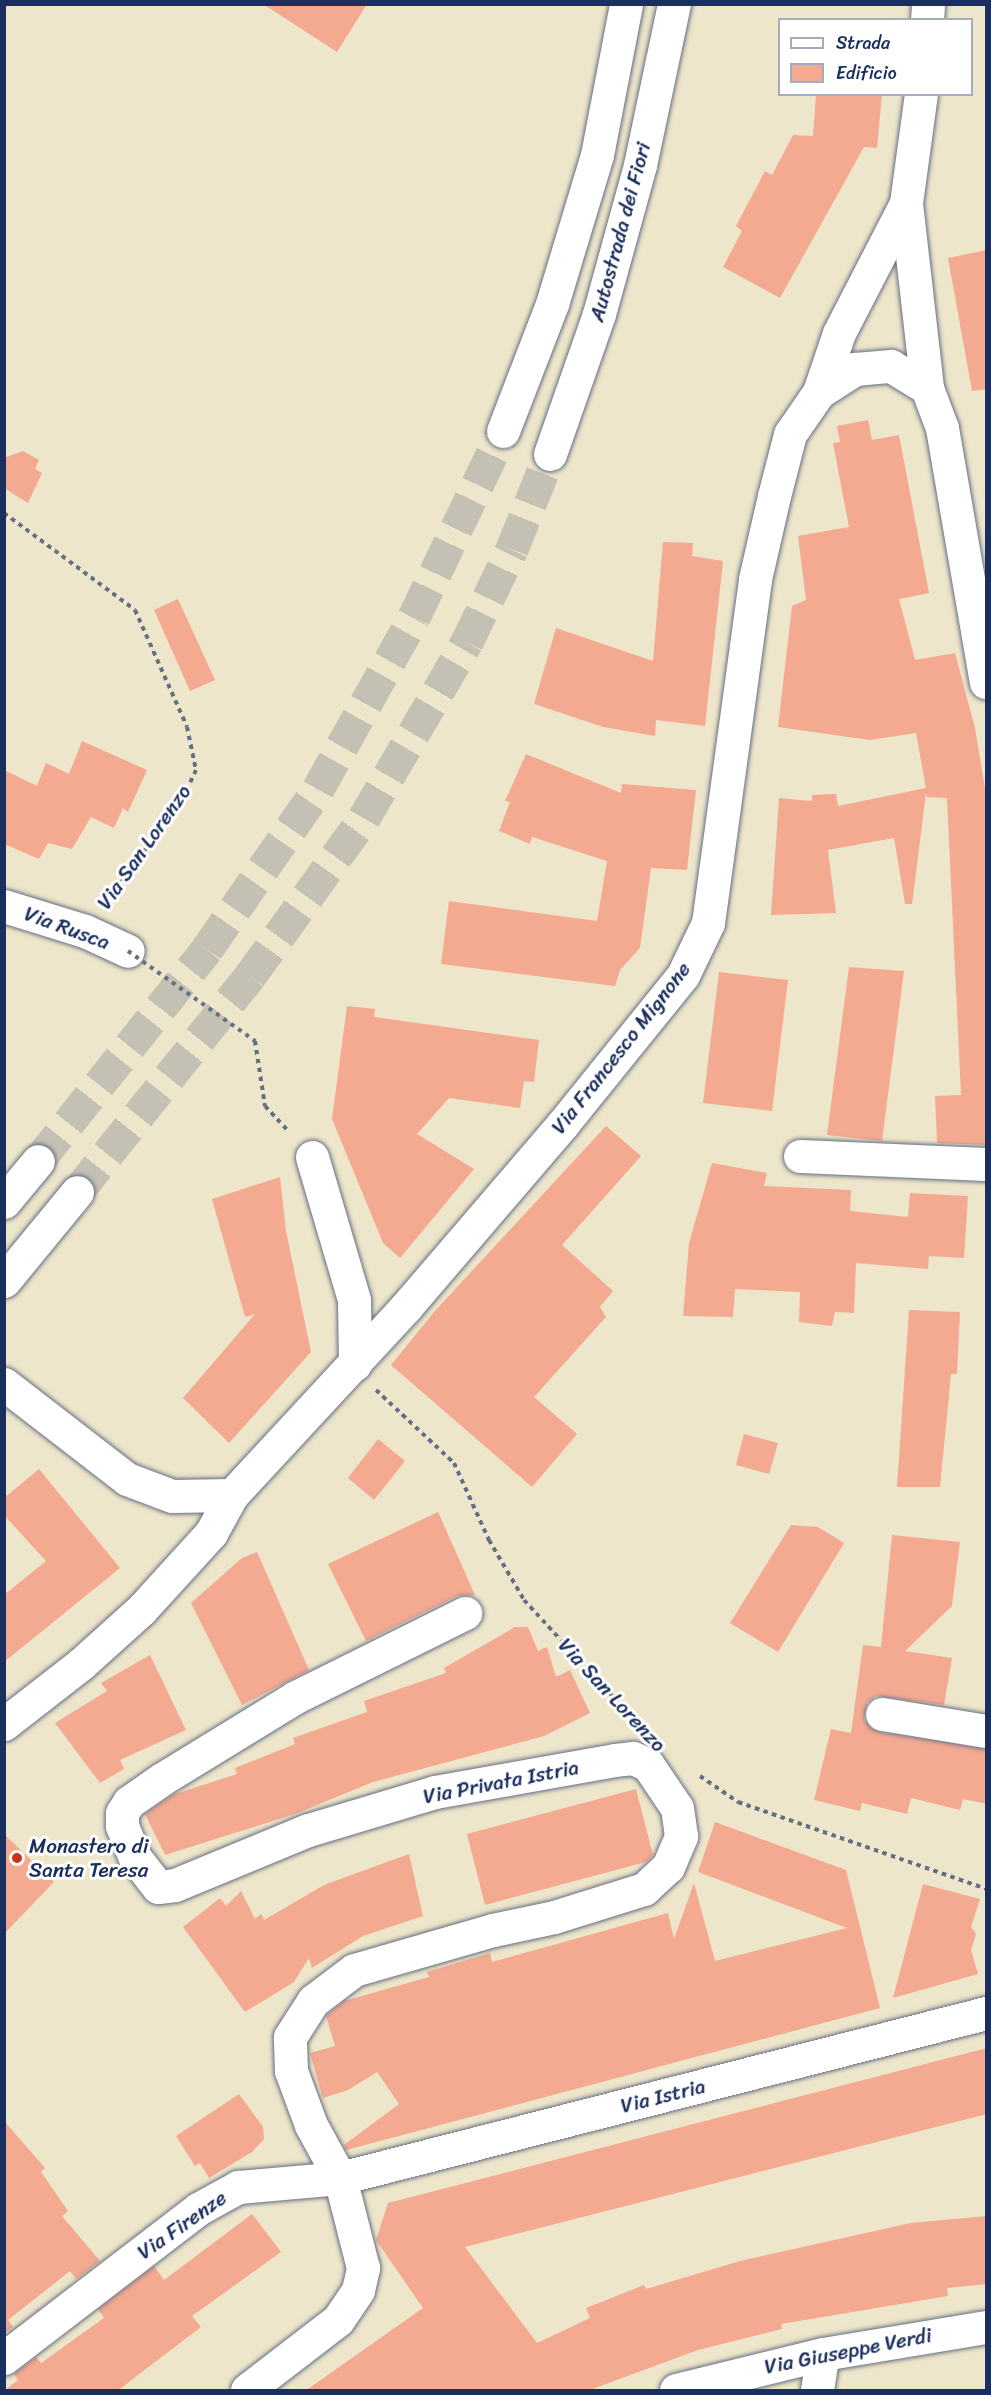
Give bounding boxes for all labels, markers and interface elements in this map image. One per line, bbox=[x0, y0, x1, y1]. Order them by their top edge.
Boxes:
legend bbox=[778, 18, 973, 96]
text: Strada bbox=[836, 27, 890, 59]
text: Edificio bbox=[836, 57, 897, 89]
street label: Autostrada dei Fiori bbox=[584, 140, 656, 324]
street label: Via San Lorenzo bbox=[92, 780, 196, 914]
street label: Via Rusca bbox=[21, 901, 113, 955]
street label: Via Francesco Mignone bbox=[546, 957, 696, 1139]
street label: Via San Lorenzo bbox=[553, 1633, 671, 1757]
street label: Via Privata Istria bbox=[421, 1755, 581, 1809]
place label: Monastero di Santa Teresa bbox=[29, 1833, 149, 1883]
marker: Monastero di Santa Teresa bbox=[10, 1851, 24, 1865]
street label: Via Istria bbox=[618, 2073, 708, 2119]
street label: Via Firenze bbox=[133, 2185, 231, 2265]
street label: Via Giuseppe Verdi bbox=[762, 2322, 934, 2380]

